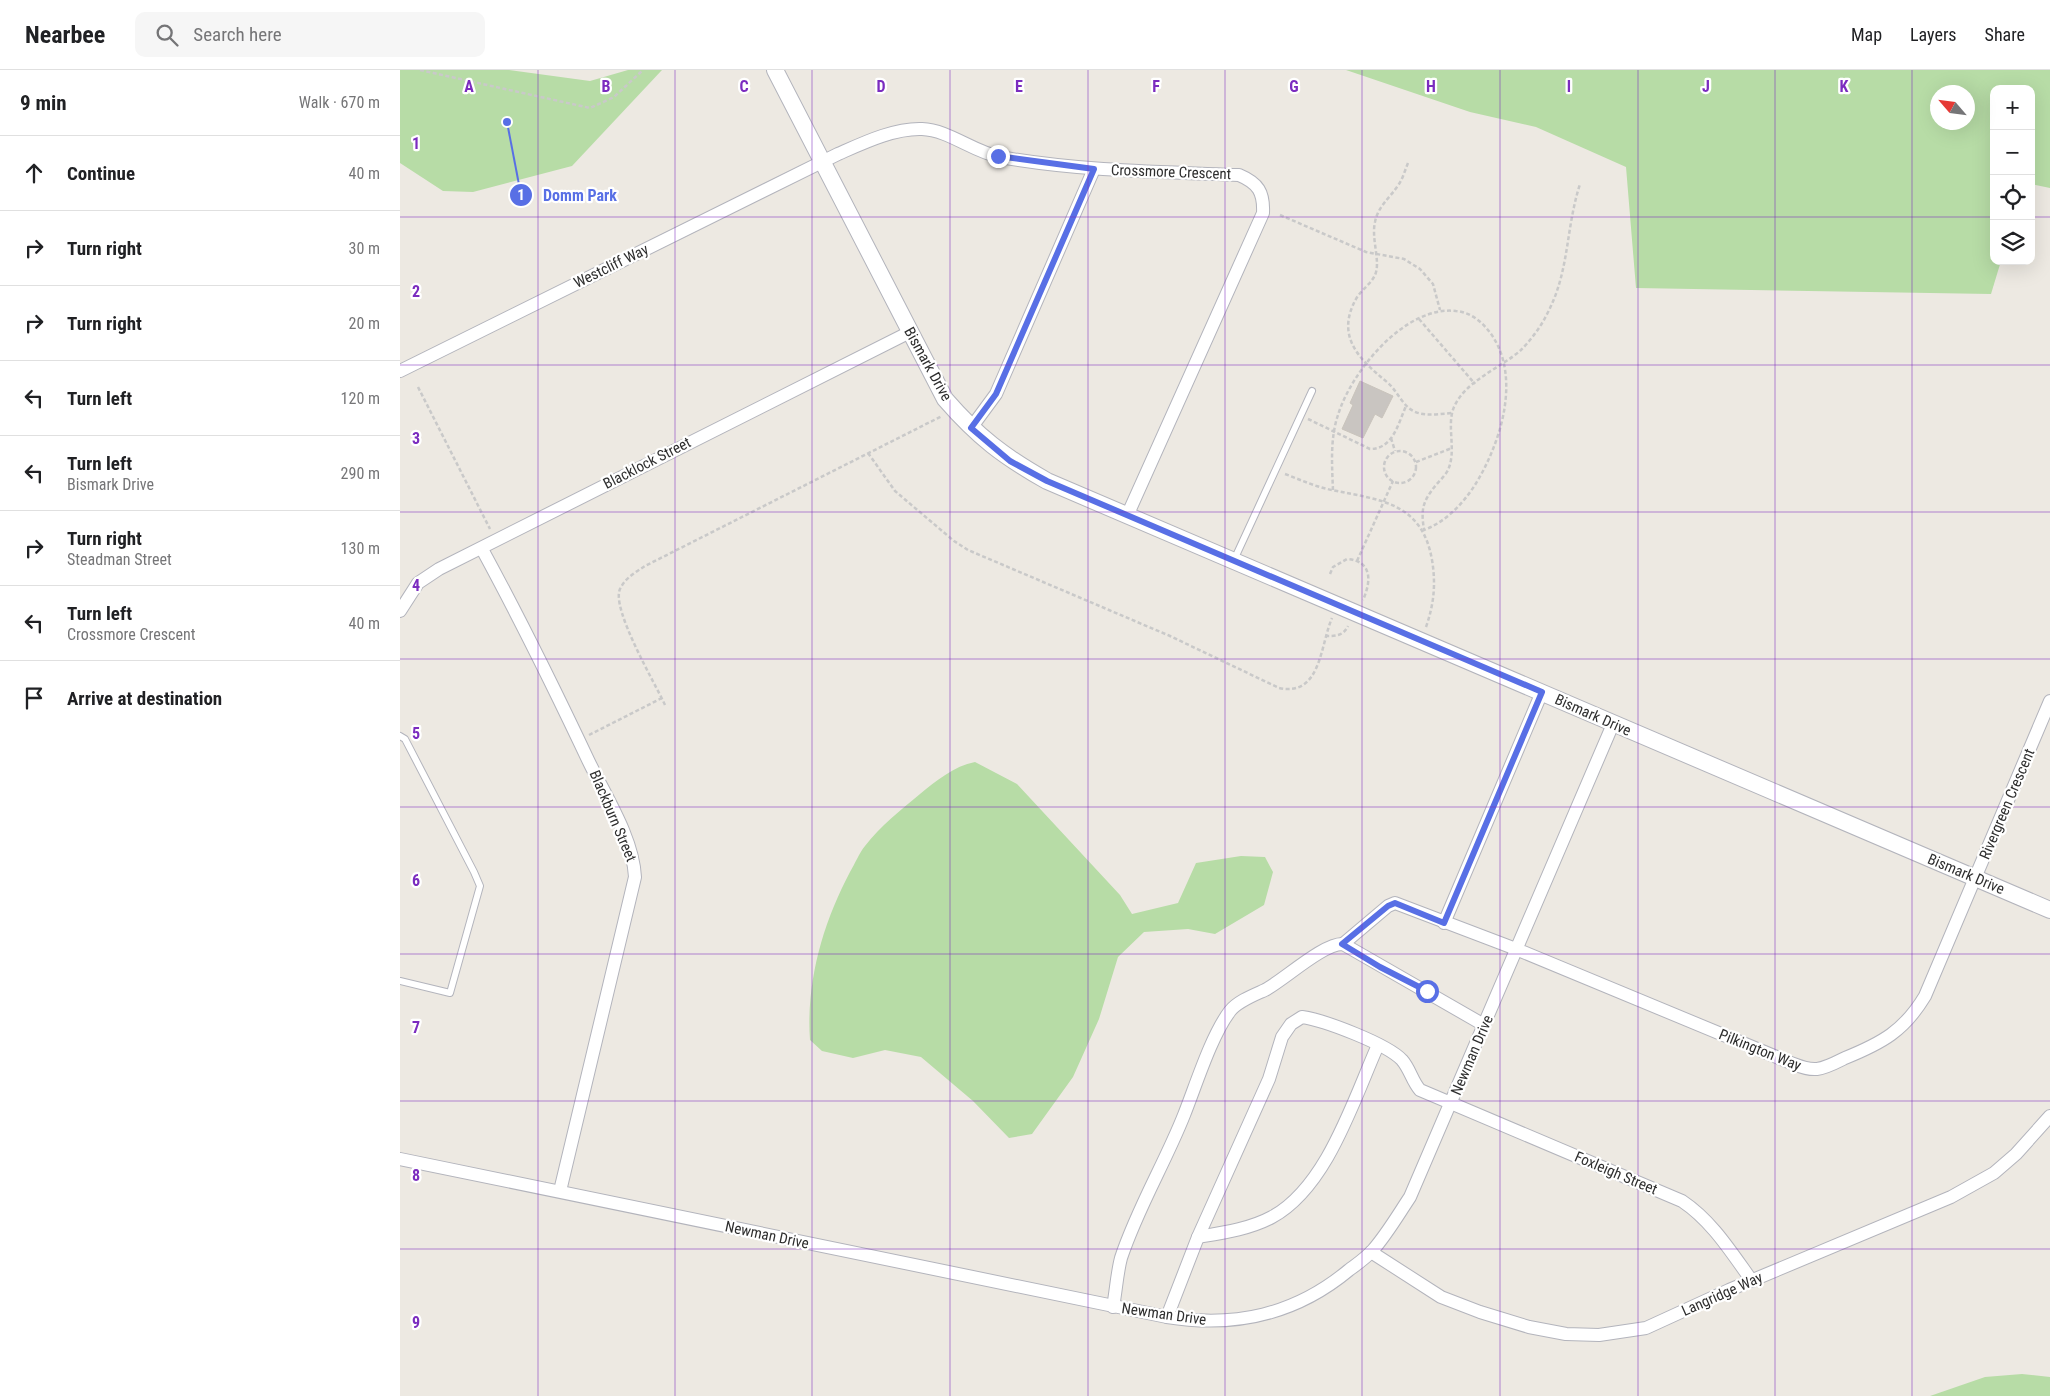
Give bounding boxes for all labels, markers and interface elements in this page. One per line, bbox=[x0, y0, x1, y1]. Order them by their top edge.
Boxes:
search box bbox=[135, 12, 485, 57]
text: Nearbee bbox=[25, 21, 105, 49]
icon: search bbox=[153, 21, 181, 49]
text: Search here bbox=[193, 23, 282, 46]
text: Map bbox=[1851, 24, 1882, 45]
text: Layers bbox=[1910, 24, 1957, 45]
text: Share bbox=[1985, 24, 2025, 45]
text: A bbox=[464, 77, 474, 96]
text: B bbox=[602, 77, 611, 96]
text: C bbox=[739, 77, 749, 96]
text: D bbox=[876, 77, 886, 96]
text: E bbox=[1015, 77, 1023, 96]
text: F bbox=[1152, 77, 1160, 96]
text: G bbox=[1289, 77, 1299, 96]
text: H bbox=[1426, 77, 1436, 96]
text: I bbox=[1567, 77, 1571, 96]
text: J bbox=[1702, 77, 1710, 96]
text: K bbox=[1840, 77, 1849, 96]
north arrow bbox=[1930, 85, 1975, 130]
map controls bbox=[1990, 85, 2035, 265]
button: + bbox=[1990, 85, 2035, 130]
text: 9 min bbox=[20, 91, 67, 115]
text: Walk · 670 m bbox=[299, 93, 380, 112]
button: − bbox=[1990, 130, 2035, 175]
text: 1 bbox=[412, 134, 420, 153]
route end bbox=[987, 145, 1010, 168]
icon: ahead bbox=[20, 159, 48, 187]
street label: Crossmore Crescent bbox=[1111, 161, 1231, 183]
text: Continue bbox=[67, 162, 135, 185]
text: 40 m bbox=[348, 164, 380, 183]
button: locate bbox=[1990, 175, 2035, 220]
callout: Domm Park bbox=[509, 180, 627, 211]
text: 1 bbox=[517, 186, 525, 204]
text: Domm Park bbox=[543, 186, 617, 205]
button: layers bbox=[1990, 220, 2035, 265]
icon: right bbox=[20, 234, 48, 262]
text: Turn right bbox=[67, 237, 142, 260]
text: 30 m bbox=[348, 239, 380, 258]
street label: Westcliff Way bbox=[571, 240, 651, 292]
text: 2 bbox=[412, 282, 420, 301]
icon: right bbox=[20, 309, 48, 337]
text: Turn right bbox=[67, 312, 142, 335]
text: 20 m bbox=[348, 314, 380, 333]
street label: Bismark Drive bbox=[900, 324, 956, 404]
icon: left bbox=[20, 384, 48, 412]
text: Turn left bbox=[67, 387, 132, 410]
text: 120 m bbox=[341, 389, 380, 408]
text: 3 bbox=[412, 429, 420, 448]
street label: Blacklock Street bbox=[600, 433, 694, 493]
text: Turn left bbox=[67, 452, 132, 475]
icon: left bbox=[20, 459, 48, 487]
text: 290 m bbox=[341, 464, 380, 483]
text: Bismark Drive bbox=[67, 475, 154, 494]
text: Turn right bbox=[67, 527, 142, 550]
icon: right bbox=[20, 534, 48, 562]
text: 130 m bbox=[341, 539, 380, 558]
text: Steadman Street bbox=[67, 550, 172, 569]
text: 4 bbox=[412, 576, 420, 595]
text: Turn left bbox=[67, 602, 132, 625]
icon: left bbox=[20, 609, 48, 637]
text: 40 m bbox=[348, 614, 380, 633]
text: Crossmore Crescent bbox=[67, 625, 195, 644]
icon: arrive bbox=[20, 684, 48, 712]
text: Arrive at destination bbox=[67, 687, 222, 710]
street label: Bismark Drive bbox=[1552, 690, 1634, 740]
text: 5 bbox=[412, 724, 420, 743]
street label: Rivergreen Crescent bbox=[1976, 746, 2038, 862]
street label: Blackburn Street bbox=[586, 768, 640, 864]
street label: Bismark Drive bbox=[1925, 850, 2007, 898]
text: 6 bbox=[412, 871, 420, 890]
route start bbox=[1416, 980, 1439, 1003]
street label: Newman Drive bbox=[1447, 1012, 1497, 1098]
text: 7 bbox=[412, 1018, 420, 1037]
street label: Pilkington Way bbox=[1716, 1025, 1804, 1075]
street label: Foxleigh Street bbox=[1572, 1147, 1660, 1199]
text: 8 bbox=[412, 1166, 420, 1185]
street label: Newman Drive bbox=[723, 1217, 811, 1253]
street label: Langridge Way bbox=[1679, 1268, 1765, 1320]
street label: Newman Drive bbox=[1121, 1299, 1207, 1329]
text: 9 bbox=[412, 1313, 420, 1332]

